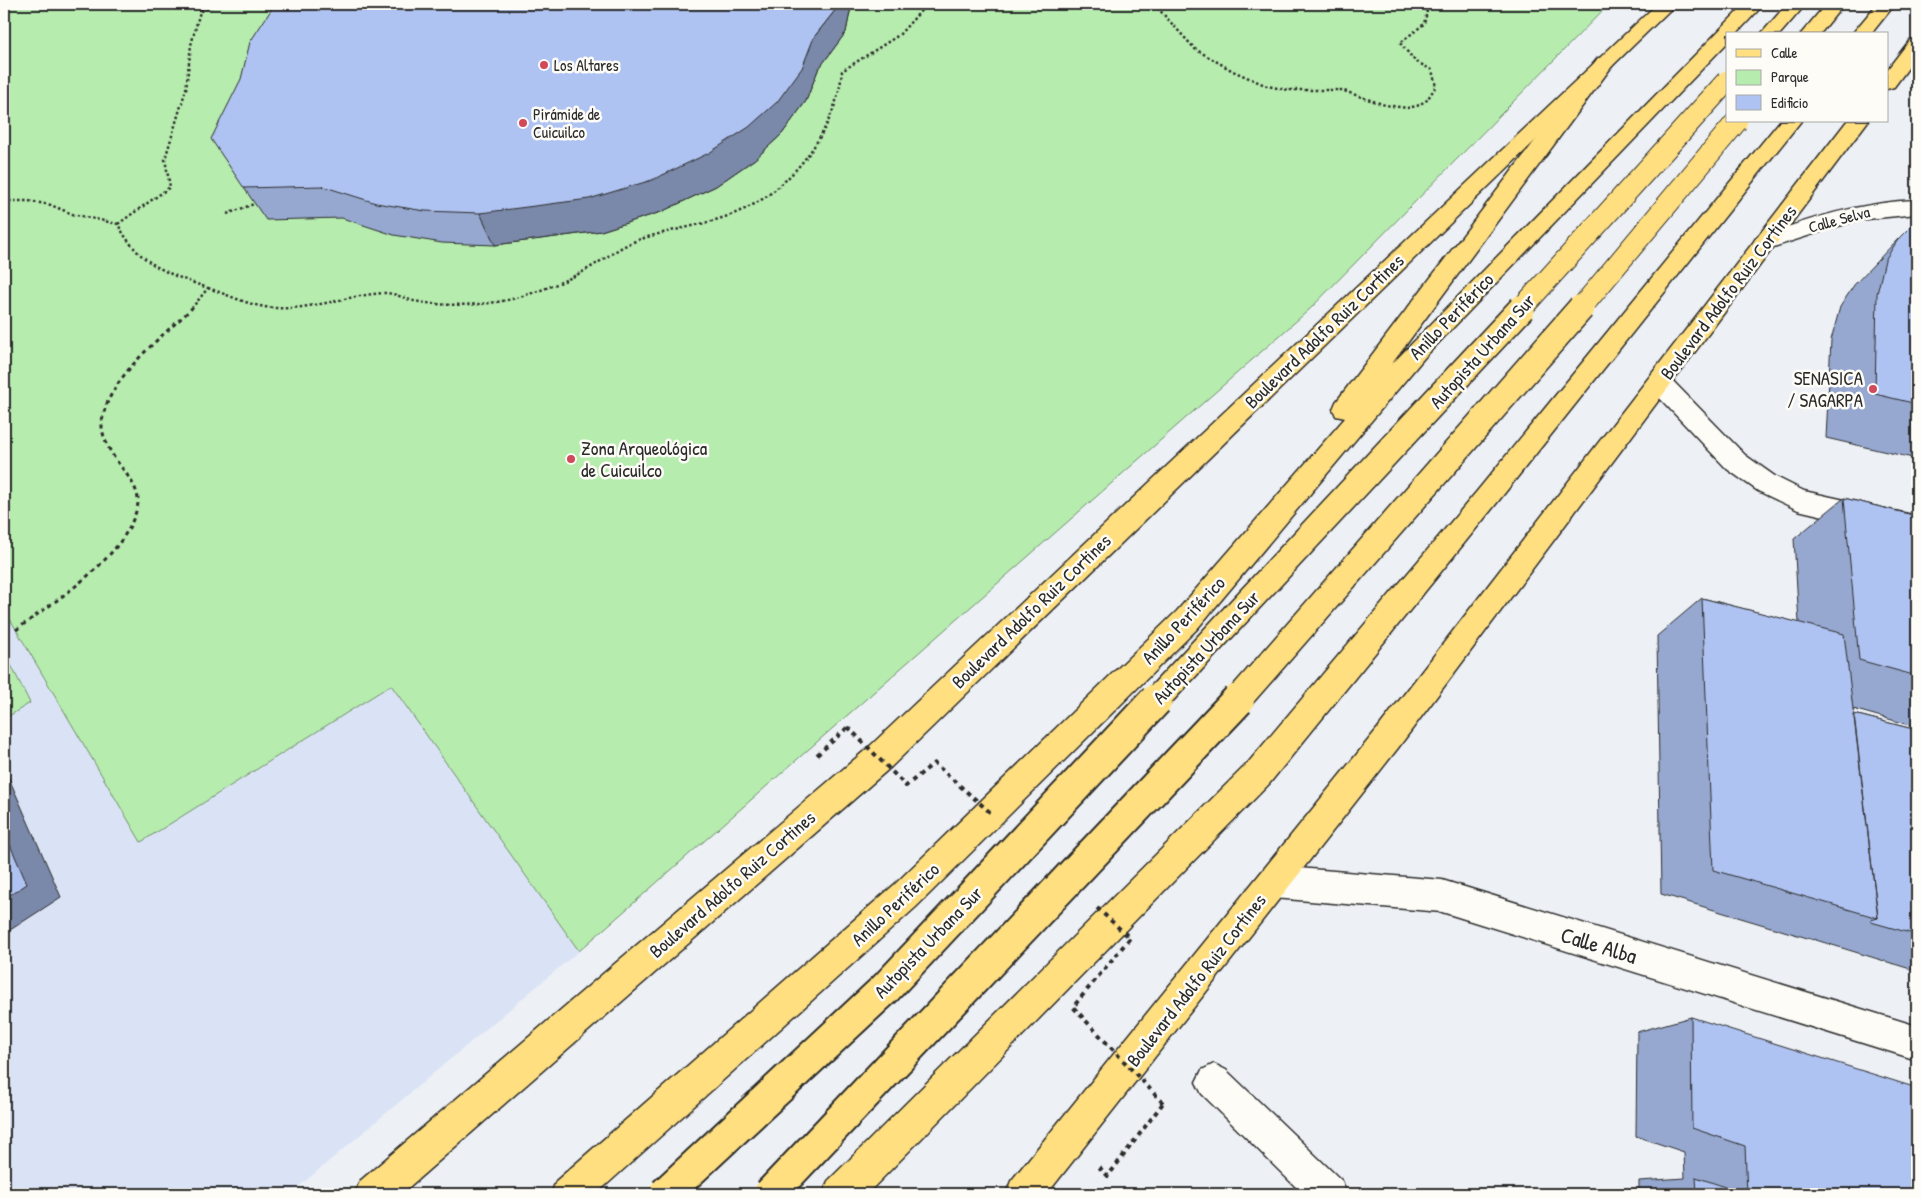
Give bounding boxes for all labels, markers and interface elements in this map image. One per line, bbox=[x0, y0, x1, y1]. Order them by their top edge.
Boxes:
legend bbox=[1726, 32, 1888, 122]
text: Calle bbox=[1771, 42, 1798, 63]
place label: Los Altares bbox=[554, 54, 619, 76]
marker: Los Altares bbox=[538, 59, 550, 71]
text: Parque bbox=[1771, 66, 1809, 87]
text: Edificio bbox=[1771, 92, 1808, 113]
place label: Pirámide de Cuicuilco bbox=[533, 103, 601, 143]
marker: Pirámide de Cuicuilco bbox=[517, 117, 529, 129]
street label: Boulevard Adolfo Ruiz Cortines bbox=[1654, 199, 1802, 385]
street label: Calle Selva bbox=[1806, 200, 1872, 238]
street label: Boulevard Adolfo Ruiz Cortines bbox=[1239, 248, 1409, 414]
street label: Anillo Periférico bbox=[1403, 267, 1499, 365]
street label: Autopista Urbana Sur bbox=[1423, 287, 1541, 414]
place label: SENASICA / SAGARPA bbox=[1787, 365, 1863, 413]
marker: SENASICA / SAGARPA bbox=[1867, 383, 1879, 395]
place label: Zona Arqueológica de Cuicuilco bbox=[581, 435, 708, 483]
marker: Zona Arqueológica de Cuicuilco bbox=[565, 453, 577, 465]
street label: Boulevard Adolfo Ruiz Cortines bbox=[946, 528, 1116, 694]
street label: Anillo Periférico bbox=[1135, 570, 1231, 670]
street label: Autopista Urbana Sur bbox=[1147, 584, 1266, 709]
street label: Boulevard Adolfo Ruiz Cortines bbox=[643, 804, 821, 964]
street label: Anillo Periférico bbox=[845, 856, 945, 952]
street label: Autopista Urbana Sur bbox=[868, 880, 989, 1004]
street label: Boulevard Adolfo Ruiz Cortines bbox=[1120, 888, 1272, 1072]
street label: Calle Alba bbox=[1557, 919, 1641, 971]

